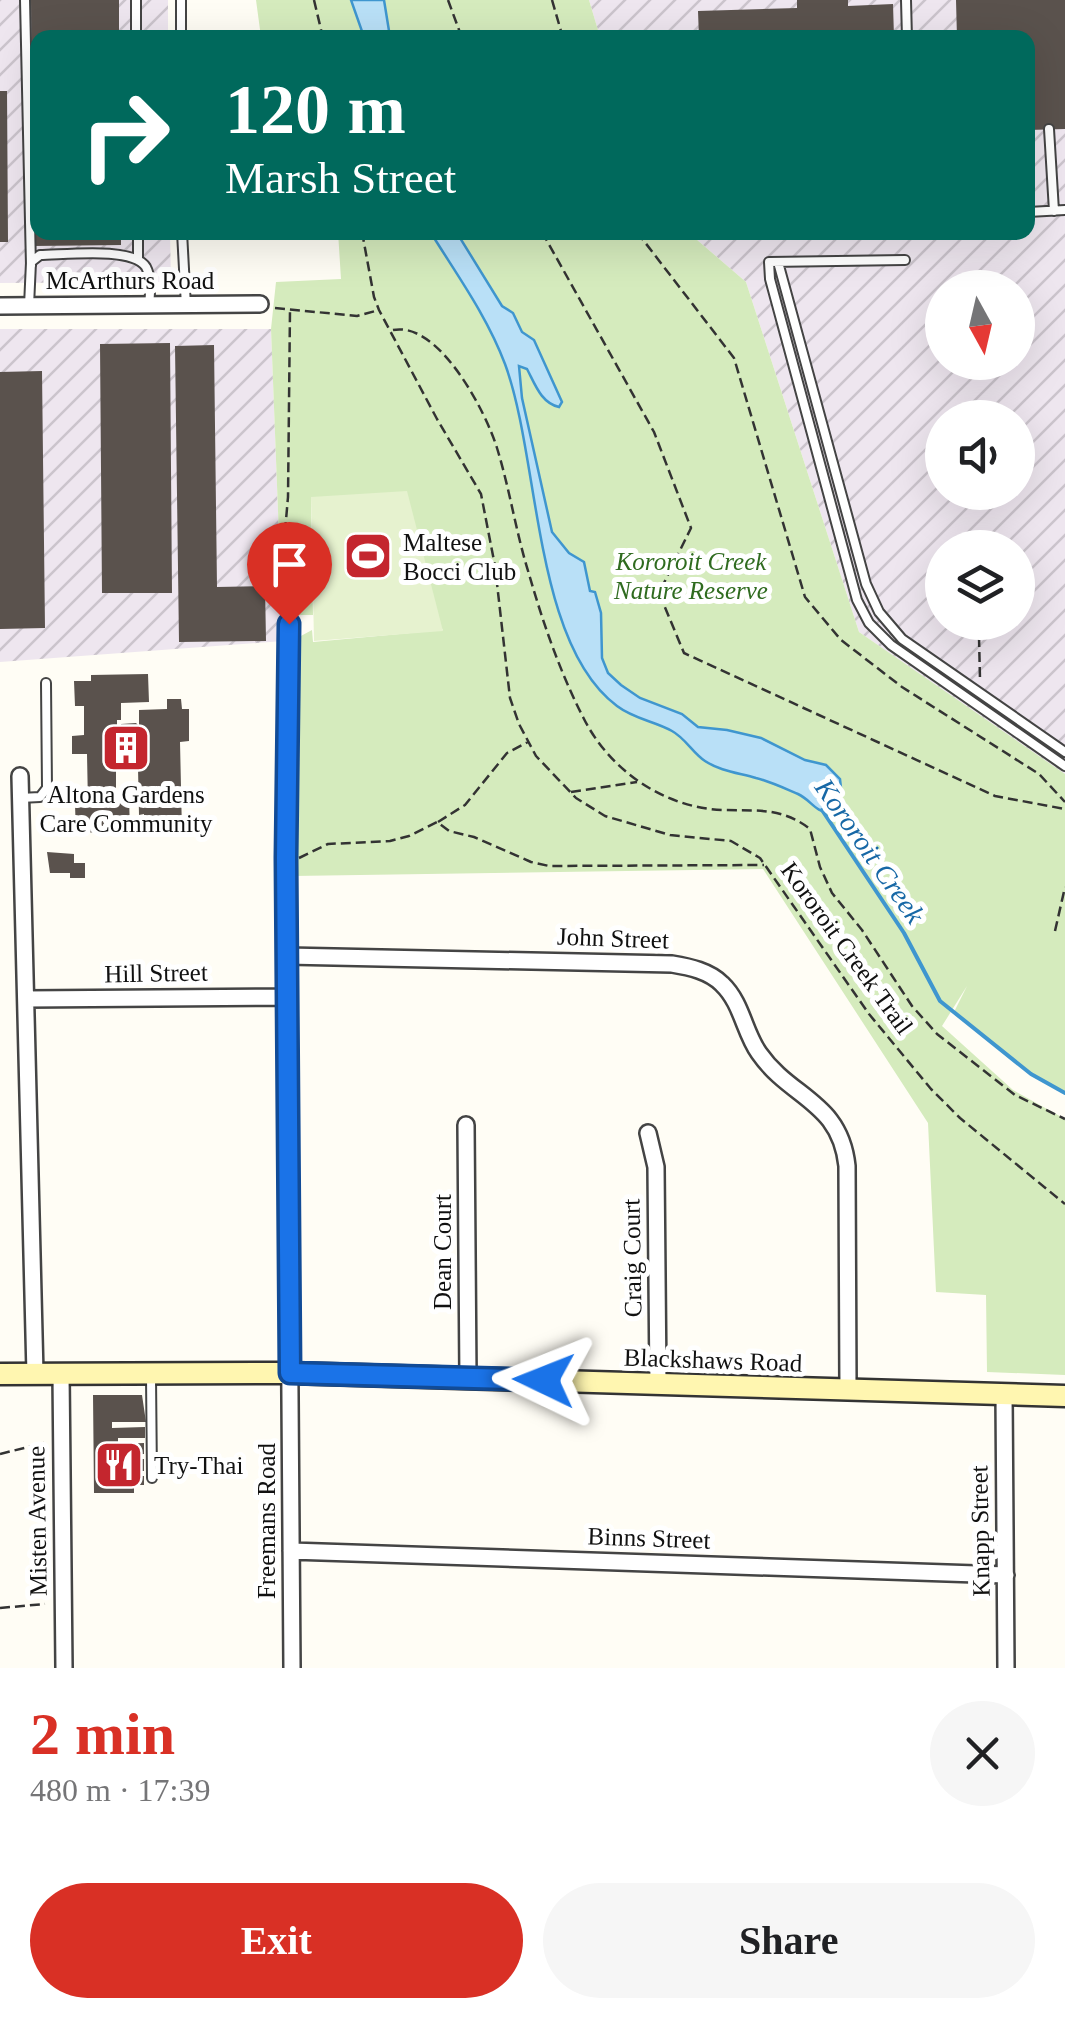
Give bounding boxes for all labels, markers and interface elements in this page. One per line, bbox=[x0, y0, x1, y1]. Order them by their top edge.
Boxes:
icon: right bbox=[60, 70, 190, 200]
text: 120 m bbox=[225, 71, 406, 148]
text: Marsh Street bbox=[225, 153, 456, 203]
street label: McArthurs Road bbox=[46, 267, 215, 294]
north arrow bbox=[925, 270, 1035, 380]
map controls bbox=[925, 270, 1035, 640]
button: sound bbox=[925, 400, 1035, 510]
pin bbox=[247, 522, 332, 625]
place label: Maltese Bocci Club bbox=[403, 529, 516, 585]
sports icon: Maltese Bocci Club bbox=[342, 530, 394, 582]
button: layers bbox=[925, 530, 1035, 640]
icon: arrive bbox=[262, 537, 317, 592]
park label: Kororoit Creek Nature Reserve bbox=[613, 548, 768, 604]
building icon: Altona Gardens Care Community bbox=[100, 722, 152, 774]
water label: Kororoit Creek bbox=[808, 772, 931, 929]
place label: Altona Gardens Care Community bbox=[40, 781, 213, 837]
street label: Kororoit Creek Trail bbox=[776, 857, 918, 1039]
street label: John Street bbox=[557, 923, 669, 953]
street label: Hill Street bbox=[104, 959, 208, 987]
street label: Dean Court bbox=[429, 1194, 456, 1310]
street label: Craig Court bbox=[617, 1198, 647, 1318]
position arrow bbox=[492, 1328, 596, 1432]
street label: Blackshaws Road bbox=[623, 1343, 803, 1377]
restaurant icon: Try-Thai bbox=[93, 1439, 145, 1491]
street label: Freemans Road bbox=[253, 1442, 280, 1599]
street label: Misten Avenue bbox=[22, 1446, 52, 1596]
place label: Try-Thai bbox=[154, 1452, 243, 1479]
street label: Knapp Street bbox=[965, 1465, 995, 1597]
street label: Binns Street bbox=[587, 1522, 711, 1554]
text: 2 min bbox=[30, 1701, 175, 1767]
button: close bbox=[930, 1701, 1035, 1806]
text: 480 m · 17:39 bbox=[30, 1772, 210, 1808]
button: Exit bbox=[30, 1883, 523, 1998]
button: Share bbox=[543, 1883, 1035, 1998]

